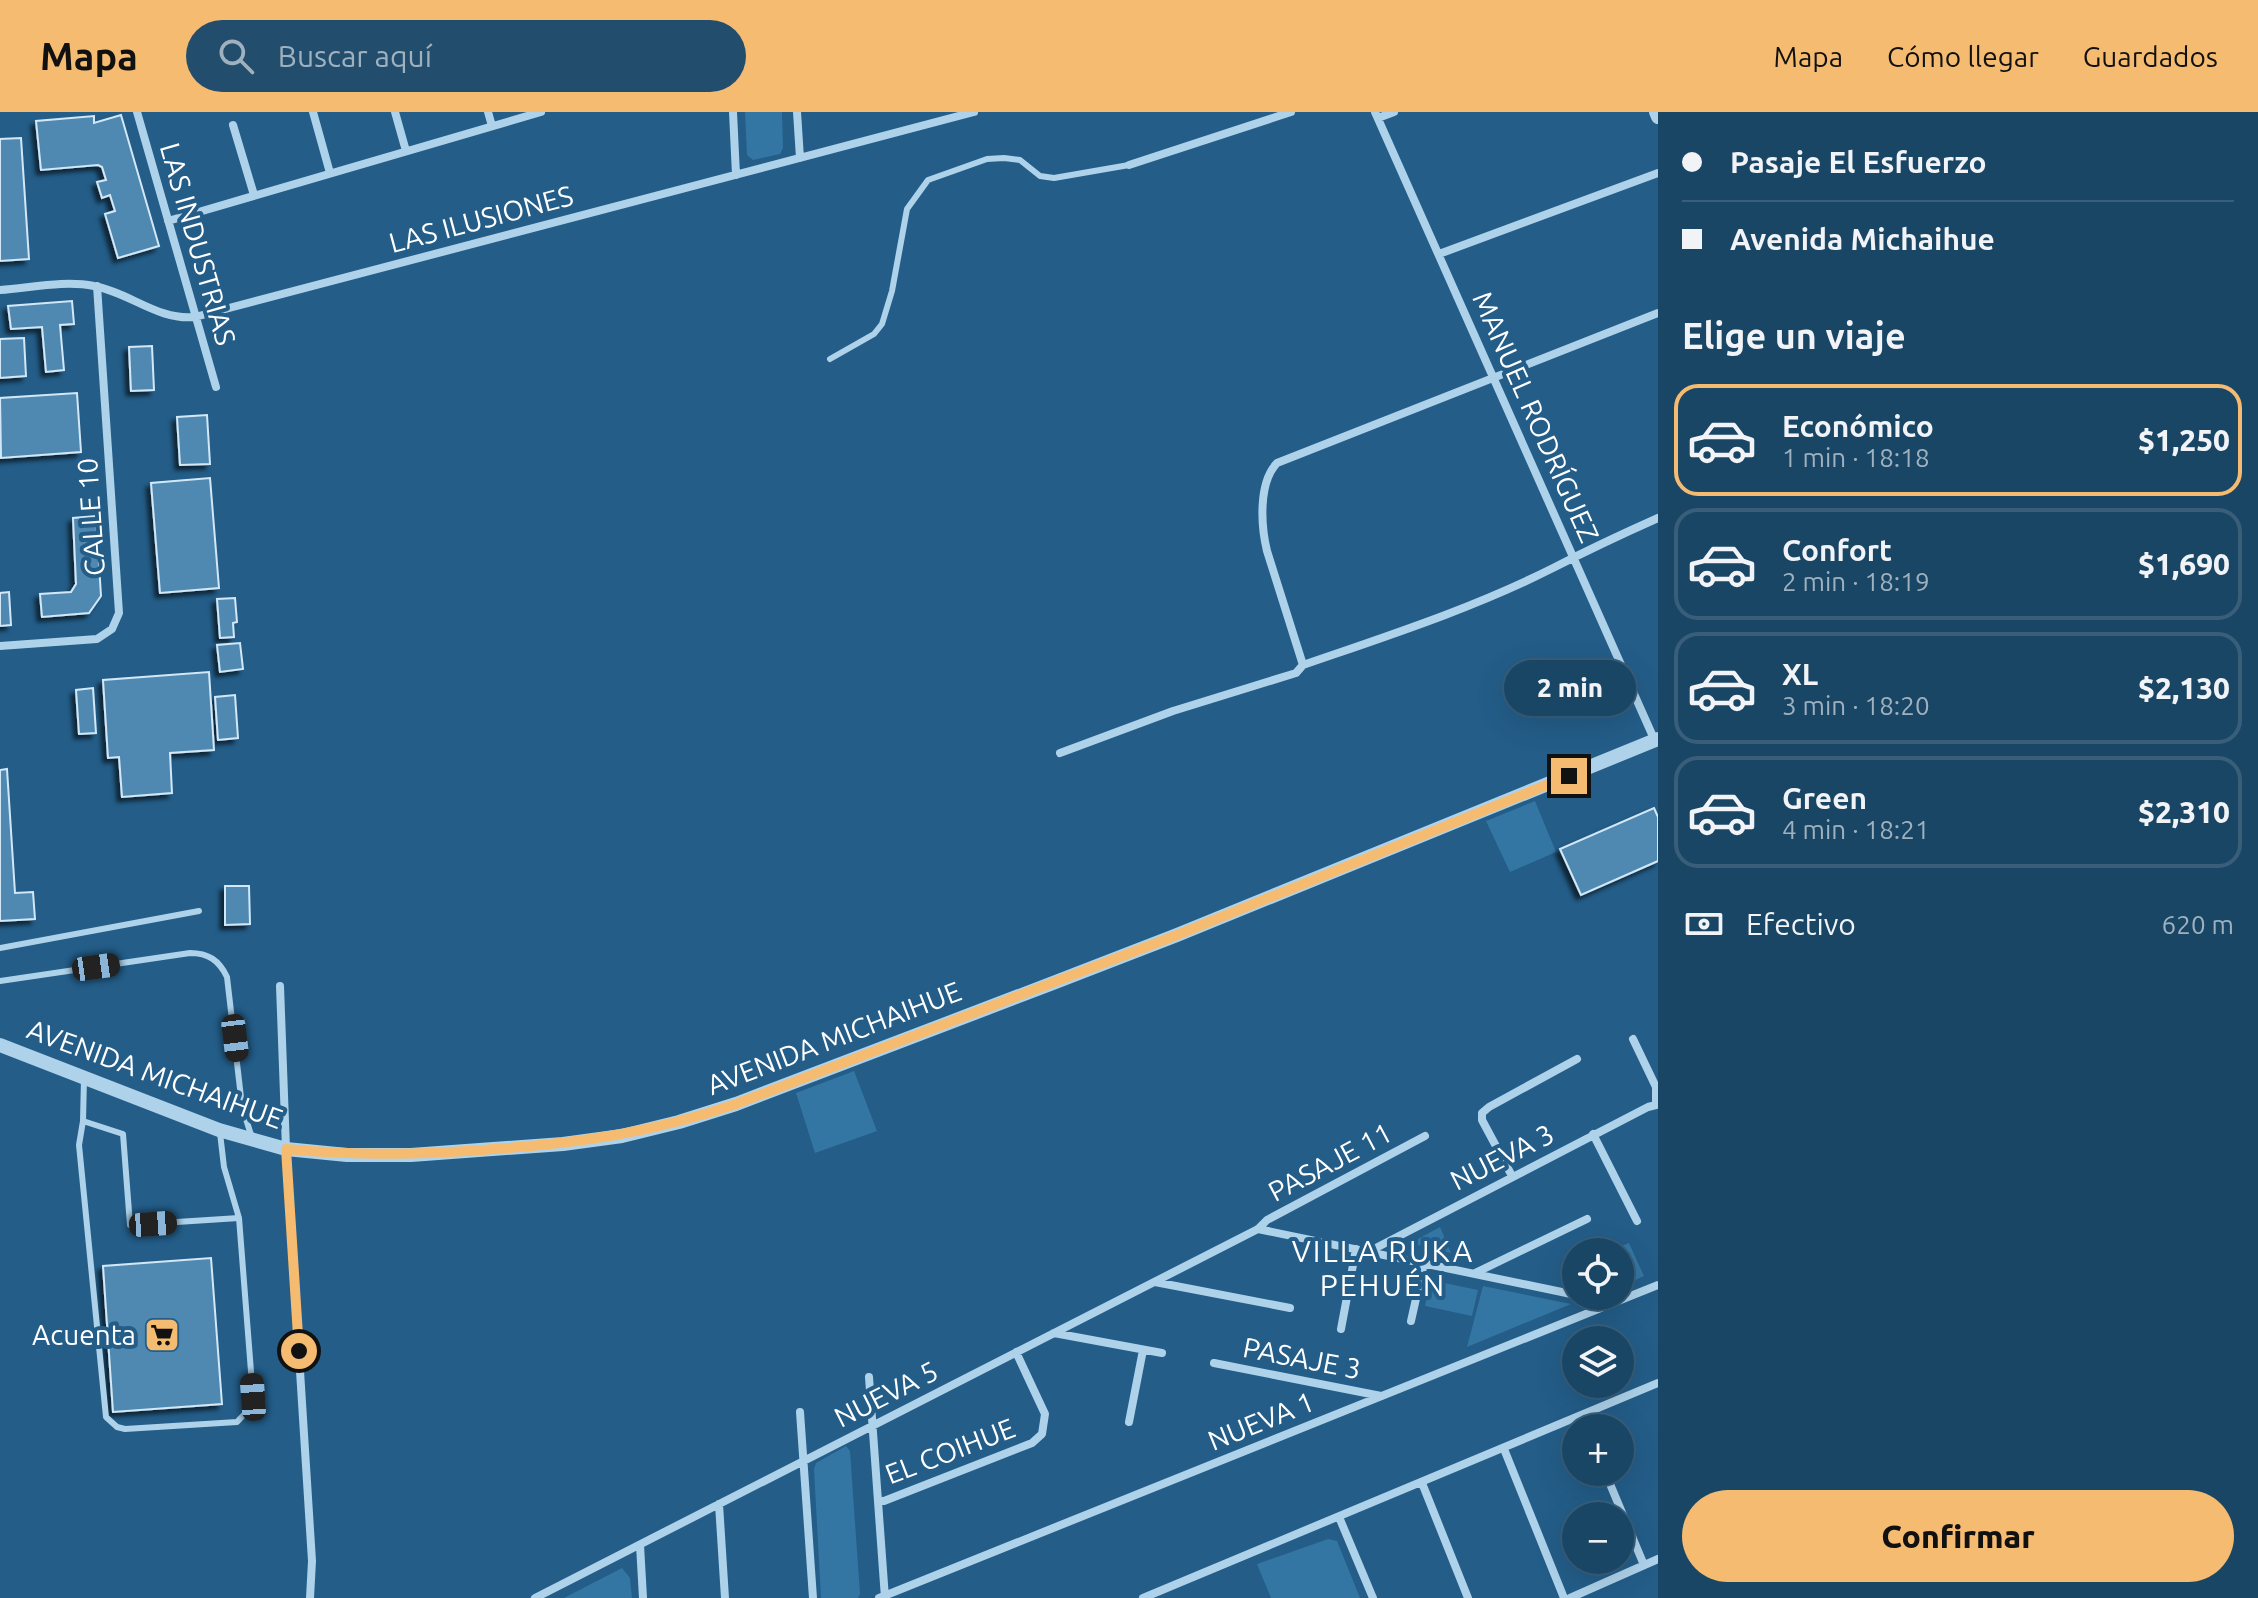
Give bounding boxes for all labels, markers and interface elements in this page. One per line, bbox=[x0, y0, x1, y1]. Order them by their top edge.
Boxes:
search box bbox=[186, 20, 746, 92]
icon: search bbox=[214, 34, 258, 78]
text: Mapa bbox=[40, 35, 138, 77]
text: Buscar aquí bbox=[278, 39, 432, 73]
text: Mapa bbox=[1774, 41, 1843, 72]
text: Cómo llegar bbox=[1887, 41, 2039, 72]
text: Guardados bbox=[2083, 41, 2218, 72]
street label: LAS INDUSTRIAS bbox=[155, 139, 242, 349]
text: Pasaje El Esfuerzo bbox=[1730, 145, 1987, 179]
street label: LAS ILUSIONES bbox=[386, 179, 576, 258]
text: Avenida Michaihue bbox=[1730, 222, 1995, 256]
street label: MANUEL RODRÍGUEZ bbox=[1467, 286, 1607, 547]
text: Elige un viaje bbox=[1682, 315, 1906, 356]
icon: car bbox=[1686, 404, 1758, 476]
text: Económico bbox=[1782, 409, 1934, 443]
text: $1,250 bbox=[2138, 423, 2230, 457]
text: 1 min · 18:18 bbox=[1782, 443, 1930, 472]
street label: CALLE 10 bbox=[71, 457, 110, 577]
icon: car bbox=[1686, 528, 1758, 600]
text: Confort bbox=[1782, 533, 1892, 567]
text: $1,690 bbox=[2138, 547, 2230, 581]
text: 2 min · 18:19 bbox=[1782, 567, 1930, 596]
icon: car bbox=[1686, 652, 1758, 724]
text: XL bbox=[1782, 657, 1818, 691]
callout: 2 min bbox=[1503, 660, 1635, 716]
text: $2,130 bbox=[2138, 671, 2230, 705]
text: 2 min bbox=[1537, 673, 1603, 702]
text: 3 min · 18:20 bbox=[1782, 691, 1930, 720]
route end bbox=[1551, 758, 1587, 794]
icon: car bbox=[1686, 776, 1758, 848]
text: Green bbox=[1782, 781, 1867, 815]
text: $2,310 bbox=[2138, 795, 2230, 829]
text: 4 min · 18:21 bbox=[1782, 815, 1930, 844]
icon: cash bbox=[1682, 902, 1726, 946]
text: Efectivo bbox=[1746, 907, 1856, 941]
text: 620 m bbox=[2162, 910, 2234, 939]
car bbox=[71, 952, 121, 982]
street label: AVENIDA MICHAIHUE bbox=[703, 975, 965, 1100]
street label: AVENIDA MICHAIHUE bbox=[23, 1013, 287, 1134]
car bbox=[220, 1013, 250, 1063]
street label: PASAJE 11 bbox=[1263, 1116, 1397, 1207]
street label: NUEVA 3 bbox=[1445, 1117, 1559, 1196]
car bbox=[128, 1210, 178, 1238]
district label: VILLA RUKA PEHUÉN bbox=[1292, 1234, 1474, 1302]
map controls bbox=[1562, 1238, 1634, 1574]
button: locate bbox=[1562, 1238, 1634, 1310]
supermarket icon: Acuenta bbox=[143, 1316, 181, 1354]
place label: Acuenta bbox=[32, 1319, 136, 1350]
button: layers bbox=[1562, 1326, 1634, 1398]
street label: PASAJE 3 bbox=[1240, 1331, 1364, 1384]
route start bbox=[281, 1333, 317, 1369]
street label: NUEVA 5 bbox=[829, 1354, 943, 1433]
car bbox=[239, 1372, 267, 1422]
street label: NUEVA 1 bbox=[1203, 1385, 1318, 1456]
street label: EL COIHUE bbox=[881, 1412, 1019, 1489]
button: + bbox=[1562, 1414, 1634, 1486]
button: Confirmar bbox=[1682, 1490, 2234, 1582]
button: − bbox=[1562, 1502, 1634, 1574]

